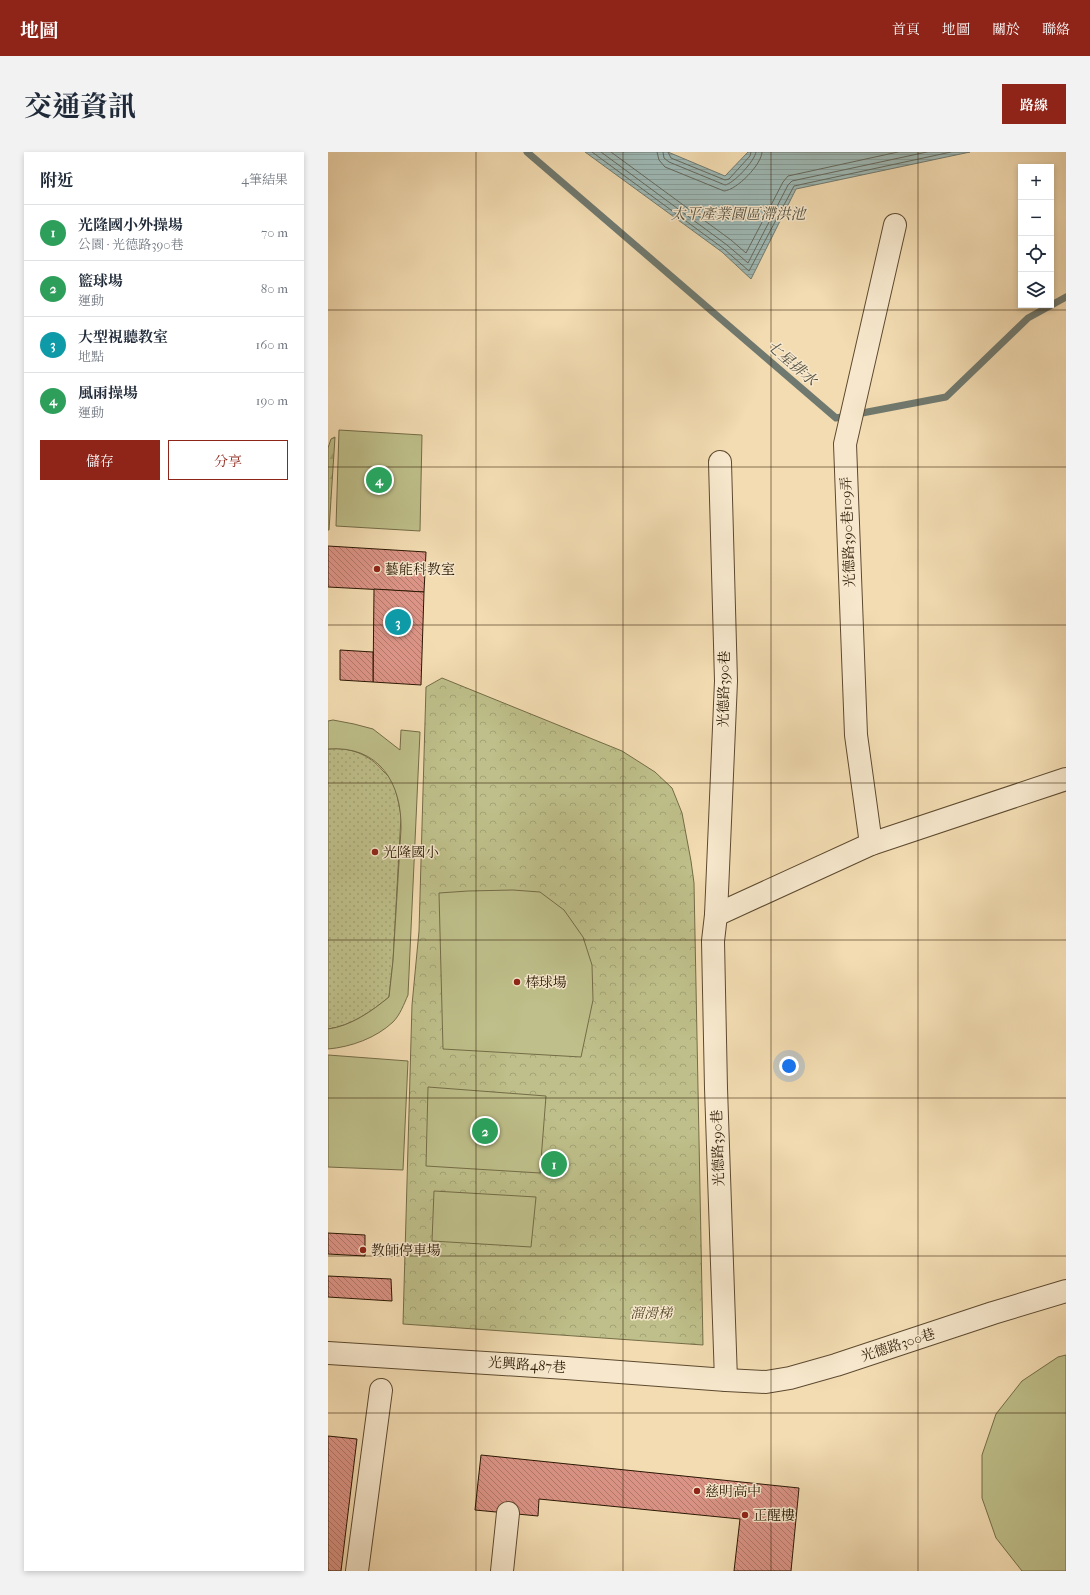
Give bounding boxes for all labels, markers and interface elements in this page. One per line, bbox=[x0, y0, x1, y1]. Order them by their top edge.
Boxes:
text: 地圖 bbox=[20, 20, 58, 42]
text: 首頁 bbox=[892, 21, 920, 38]
text: 地圖 bbox=[942, 21, 970, 38]
text: 關於 bbox=[992, 21, 1020, 38]
text: 聯絡 bbox=[1042, 21, 1070, 38]
button: 路線 bbox=[1002, 84, 1066, 124]
text: 交通資訊 bbox=[24, 90, 136, 123]
map controls bbox=[1018, 164, 1054, 308]
button: + bbox=[1018, 164, 1054, 200]
text: 附近 bbox=[40, 170, 74, 190]
text: 4筆結果 bbox=[241, 172, 288, 187]
button: − bbox=[1018, 200, 1054, 236]
water label: 太平產業園區滯洪池 bbox=[670, 205, 807, 223]
text: 光隆國小外操場 bbox=[78, 216, 183, 234]
text: 1 bbox=[51, 225, 55, 240]
text: 70 m bbox=[261, 225, 288, 240]
button: locate bbox=[1018, 236, 1054, 272]
text: 公園 · 光德路390巷 bbox=[78, 237, 184, 252]
text: 籃球場 bbox=[78, 272, 123, 290]
button: layers bbox=[1018, 272, 1054, 308]
text: 2 bbox=[50, 281, 56, 296]
text: 80 m bbox=[261, 281, 288, 296]
text: 運動 bbox=[78, 293, 104, 308]
text: 大型視聽教室 bbox=[78, 328, 168, 346]
text: 3 bbox=[50, 337, 56, 352]
text: 160 m bbox=[256, 337, 288, 352]
water label: 七星排水 bbox=[763, 337, 822, 391]
text: 地點 bbox=[78, 349, 104, 364]
text: 風雨操場 bbox=[78, 384, 138, 402]
text: 4 bbox=[49, 393, 57, 408]
text: 190 m bbox=[256, 393, 288, 408]
text: 運動 bbox=[78, 405, 104, 420]
button: 儲存 bbox=[40, 440, 160, 480]
button: 分享 bbox=[168, 440, 288, 480]
pin: 4 bbox=[366, 465, 392, 495]
street label: 光德路390巷109弄 bbox=[838, 476, 858, 588]
place label: 藝能科教室 bbox=[385, 561, 455, 578]
marker: 藝能科教室 bbox=[372, 564, 382, 574]
pin: 3 bbox=[385, 607, 411, 637]
street label: 光德路390巷 bbox=[715, 650, 733, 728]
place label: 光隆國小 bbox=[383, 844, 439, 861]
marker: 光隆國小 bbox=[370, 847, 380, 857]
place label: 棒球場 bbox=[525, 974, 567, 991]
marker: 棒球場 bbox=[512, 977, 522, 987]
your location bbox=[779, 1056, 799, 1076]
street label: 光德路390巷 bbox=[708, 1109, 728, 1187]
pin: 2 bbox=[472, 1116, 498, 1146]
pin: 1 bbox=[541, 1149, 567, 1179]
place label: 教師停車場 bbox=[371, 1242, 441, 1259]
marker: 教師停車場 bbox=[358, 1245, 368, 1255]
park label: 溜滑梯 bbox=[630, 1305, 674, 1322]
street label: 光德路300巷 bbox=[859, 1325, 937, 1365]
street label: 光興路487巷 bbox=[487, 1354, 567, 1376]
place label: 慈明高中 bbox=[705, 1483, 761, 1500]
marker: 慈明高中 bbox=[692, 1486, 702, 1496]
place label: 正醒樓 bbox=[753, 1507, 795, 1524]
marker: 正醒樓 bbox=[740, 1510, 750, 1520]

